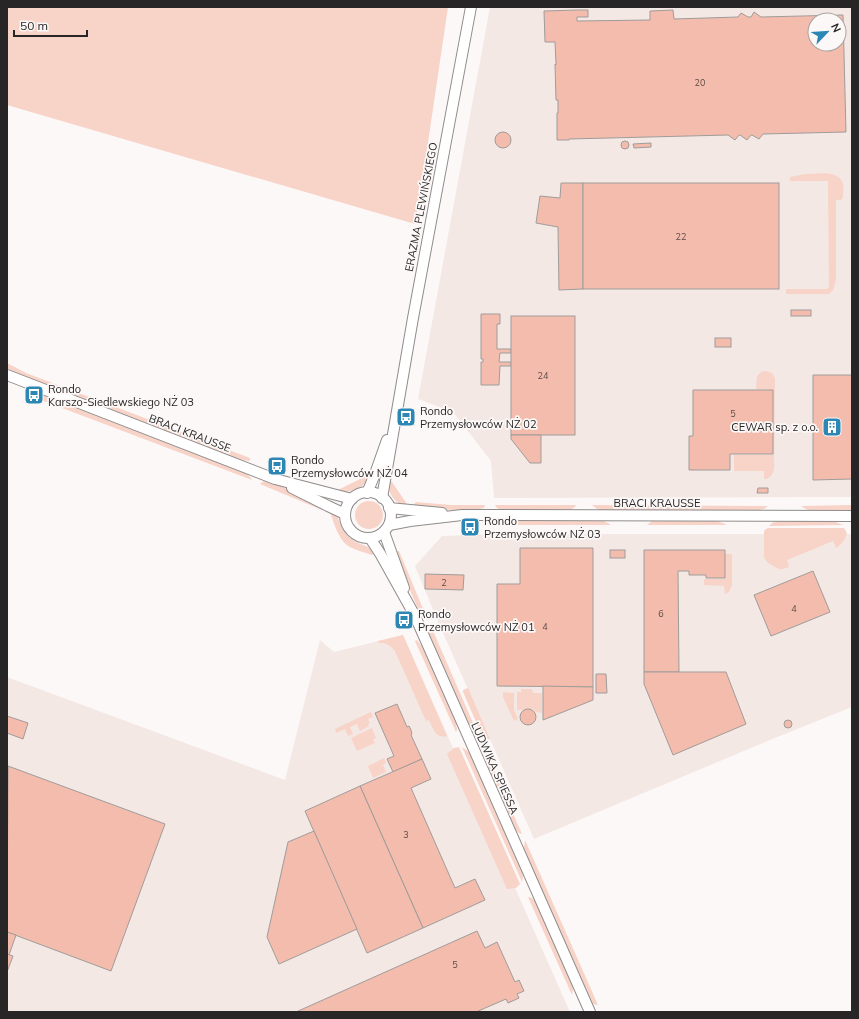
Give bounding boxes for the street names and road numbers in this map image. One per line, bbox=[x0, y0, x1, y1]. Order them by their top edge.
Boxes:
street label: ERAZMA PLEWIŃSKIEGO bbox=[402, 141, 440, 273]
street label: BRACI KRAUSSE bbox=[147, 411, 233, 455]
street label: BRACI KRAUSSE bbox=[614, 496, 700, 510]
street label: LUDWIKA SPIESSA bbox=[468, 720, 522, 816]

